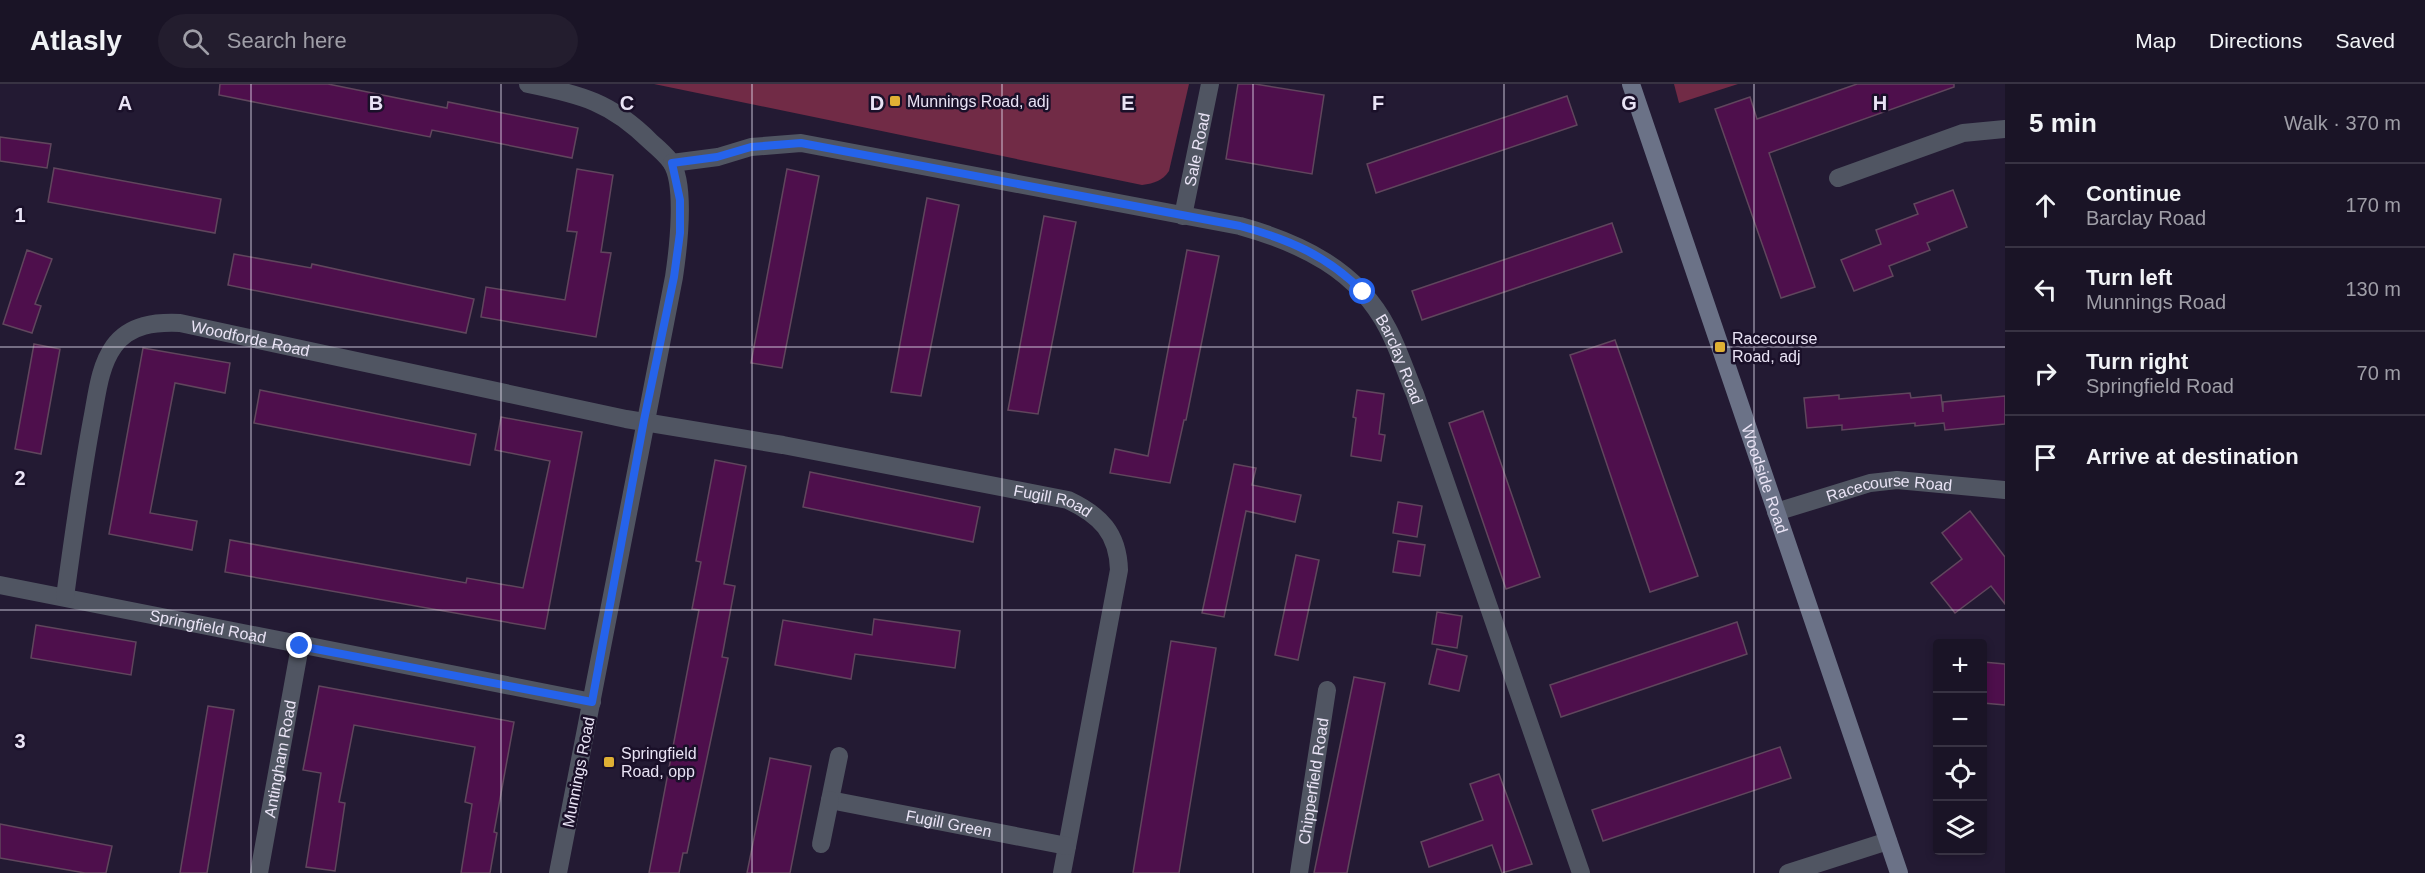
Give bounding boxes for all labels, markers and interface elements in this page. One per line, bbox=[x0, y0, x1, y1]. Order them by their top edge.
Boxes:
search box bbox=[158, 14, 578, 68]
text: Atlasly bbox=[30, 25, 122, 56]
icon: search bbox=[179, 25, 212, 58]
text: Search here bbox=[227, 28, 347, 53]
text: Map bbox=[2135, 29, 2176, 52]
text: Directions bbox=[2209, 29, 2302, 52]
text: Saved bbox=[2335, 29, 2395, 52]
text: A bbox=[118, 92, 132, 114]
text: B bbox=[369, 92, 383, 114]
text: C bbox=[620, 92, 634, 114]
text: D bbox=[870, 92, 884, 114]
text: E bbox=[1121, 92, 1135, 114]
text: F bbox=[1372, 92, 1384, 114]
text: G bbox=[1621, 92, 1637, 114]
text: H bbox=[1873, 92, 1887, 114]
place label: Munnings Road, adj bbox=[907, 93, 1049, 110]
marker: Munnings Road, adj bbox=[888, 94, 902, 108]
text: 5 min bbox=[2029, 108, 2097, 138]
street label: Sale Road bbox=[1181, 111, 1213, 188]
text: Walk · 370 m bbox=[2284, 112, 2401, 134]
text: Continue bbox=[2086, 181, 2181, 206]
icon: ahead bbox=[2029, 189, 2062, 222]
text: 170 m bbox=[2345, 194, 2401, 216]
text: 1 bbox=[14, 204, 26, 226]
text: Barclay Road bbox=[2086, 207, 2206, 229]
text: Turn left bbox=[2086, 265, 2172, 290]
icon: left bbox=[2029, 273, 2062, 306]
route start bbox=[1349, 278, 1375, 304]
text: 130 m bbox=[2345, 278, 2401, 300]
text: Munnings Road bbox=[2086, 291, 2226, 313]
street label: Barclay Road bbox=[1372, 311, 1426, 406]
street label: Woodforde Road bbox=[189, 318, 311, 360]
place label: Racecourse Road, adj bbox=[1732, 330, 1817, 365]
marker: Racecourse Road, adj bbox=[1713, 340, 1727, 354]
text: Turn right bbox=[2086, 349, 2188, 374]
icon: right bbox=[2029, 357, 2062, 390]
text: 70 m bbox=[2357, 362, 2401, 384]
text: Springfield Road bbox=[2086, 375, 2234, 397]
street label: Woodside Road bbox=[1738, 422, 1791, 536]
icon: arrive bbox=[2029, 441, 2062, 474]
text: Arrive at destination bbox=[2086, 444, 2299, 469]
text: 2 bbox=[14, 467, 26, 489]
street label: Racecourse Road bbox=[1824, 472, 1953, 505]
street label: Fugill Road bbox=[1012, 482, 1095, 520]
street label: Springfield Road bbox=[148, 607, 268, 646]
route end bbox=[286, 632, 312, 658]
map controls bbox=[1933, 639, 1987, 855]
button: + bbox=[1933, 639, 1987, 693]
button: − bbox=[1933, 693, 1987, 747]
street label: Antingham Road bbox=[261, 699, 299, 819]
street label: Munnings Road bbox=[559, 715, 598, 829]
street label: Chipperfield Road bbox=[1295, 716, 1332, 846]
text: 3 bbox=[14, 730, 26, 752]
place label: Springfield Road, opp bbox=[621, 745, 697, 780]
button: locate bbox=[1933, 747, 1987, 801]
marker: Springfield Road, opp bbox=[602, 755, 616, 769]
button: layers bbox=[1933, 801, 1987, 855]
street label: Fugill Green bbox=[904, 807, 993, 840]

